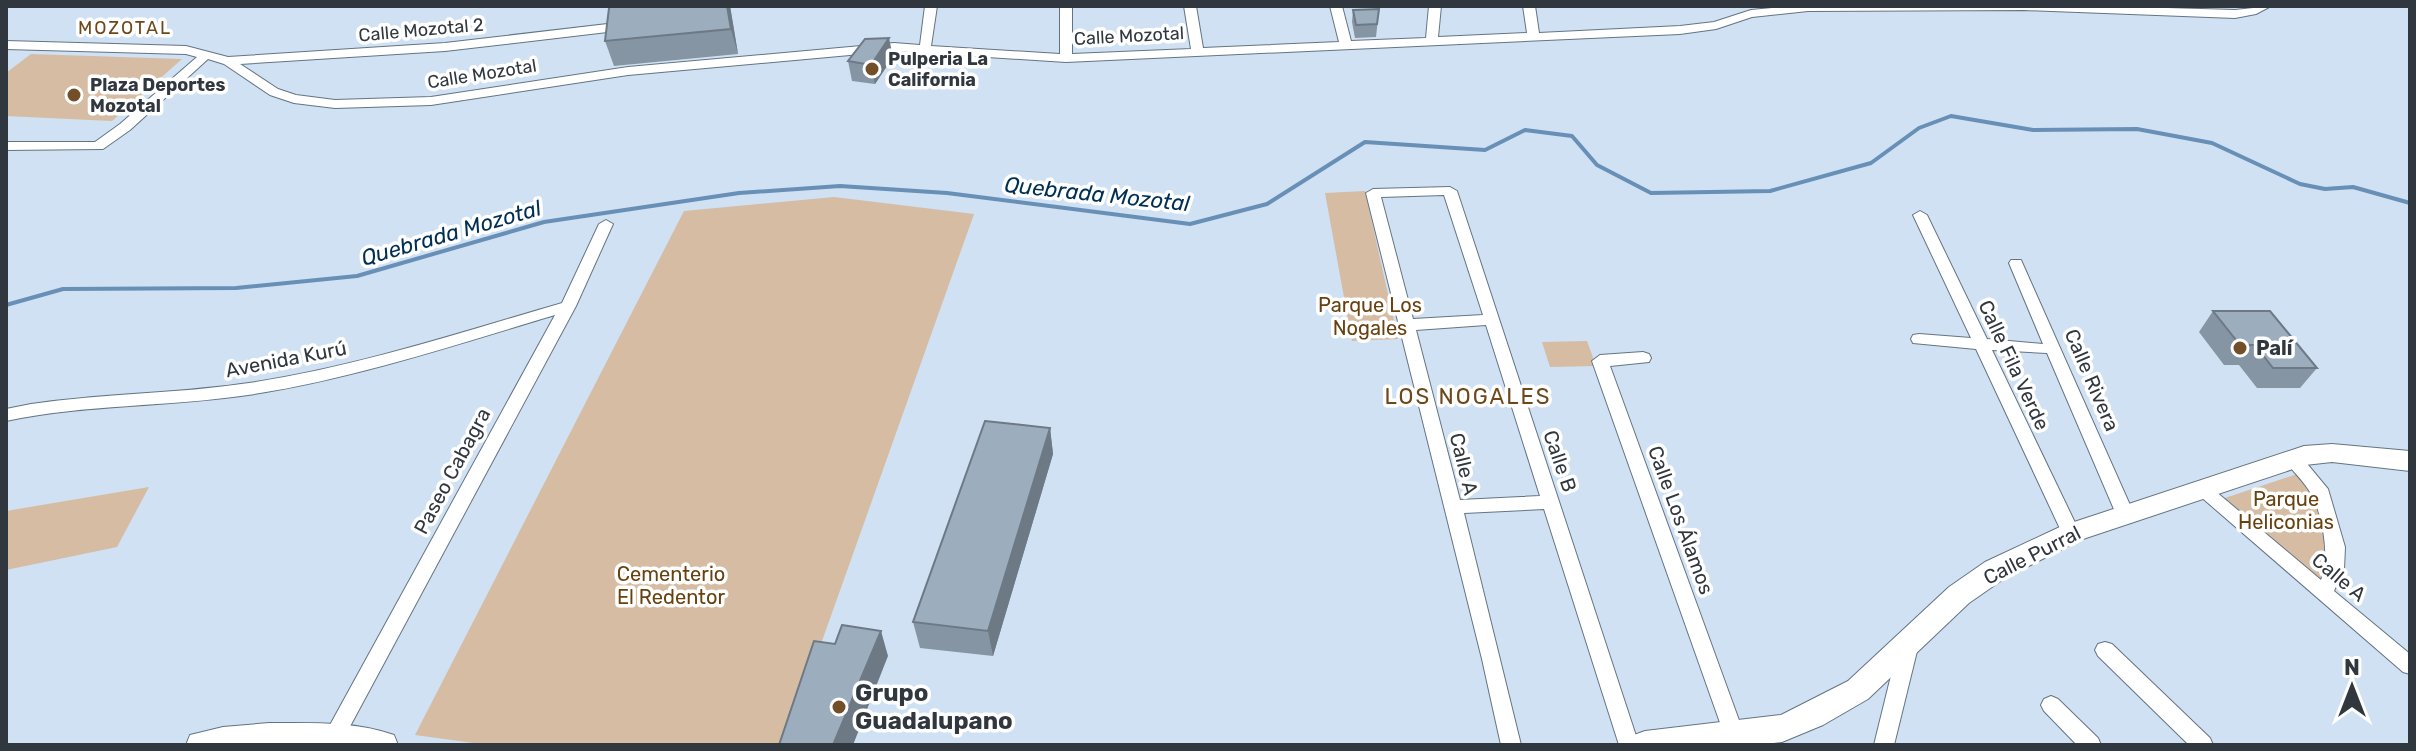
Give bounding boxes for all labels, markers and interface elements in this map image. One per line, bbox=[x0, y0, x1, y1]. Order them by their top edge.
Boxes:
street label: Calle Mozotal 2 bbox=[358, 14, 484, 46]
district label: MOZOTAL bbox=[78, 17, 172, 39]
street label: Calle Mozotal bbox=[1073, 22, 1185, 50]
place label: Pulperia La California bbox=[888, 48, 988, 91]
street label: Calle Mozotal bbox=[426, 55, 538, 93]
marker: Pulperia La California bbox=[863, 60, 881, 78]
place label: Plaza Deportes Mozotal bbox=[90, 74, 226, 117]
marker: Plaza Deportes Mozotal bbox=[65, 86, 83, 104]
water label: Quebrada Mozotal bbox=[1003, 171, 1192, 217]
water label: Quebrada Mozotal bbox=[358, 194, 545, 272]
park label: Parque Los Nogales bbox=[1318, 293, 1422, 340]
street label: Calle Fila Verde bbox=[1973, 296, 2055, 434]
street label: Calle Rivera bbox=[2060, 325, 2124, 435]
street label: Avenida Kurú bbox=[223, 336, 349, 382]
place label: Palí bbox=[2256, 336, 2294, 360]
marker: Palí bbox=[2231, 339, 2249, 357]
district label: LOS NOGALES bbox=[1384, 383, 1552, 410]
street label: Paseo Cabagra bbox=[409, 404, 495, 538]
street label: Calle B bbox=[1538, 427, 1582, 495]
street label: Calle A bbox=[1445, 431, 1483, 497]
street label: Calle Los Álamos bbox=[1643, 443, 1719, 597]
park label: Parque Heliconias bbox=[2238, 487, 2334, 534]
street label: Calle Purral bbox=[1979, 520, 2085, 590]
street label: Calle A bbox=[2307, 548, 2371, 606]
park label: Cementerio El Redentor bbox=[617, 562, 725, 609]
north arrow bbox=[2312, 647, 2392, 727]
text: N bbox=[2344, 654, 2360, 681]
place label: Grupo Guadalupano bbox=[855, 679, 1013, 735]
marker: Grupo Guadalupano bbox=[830, 698, 848, 716]

